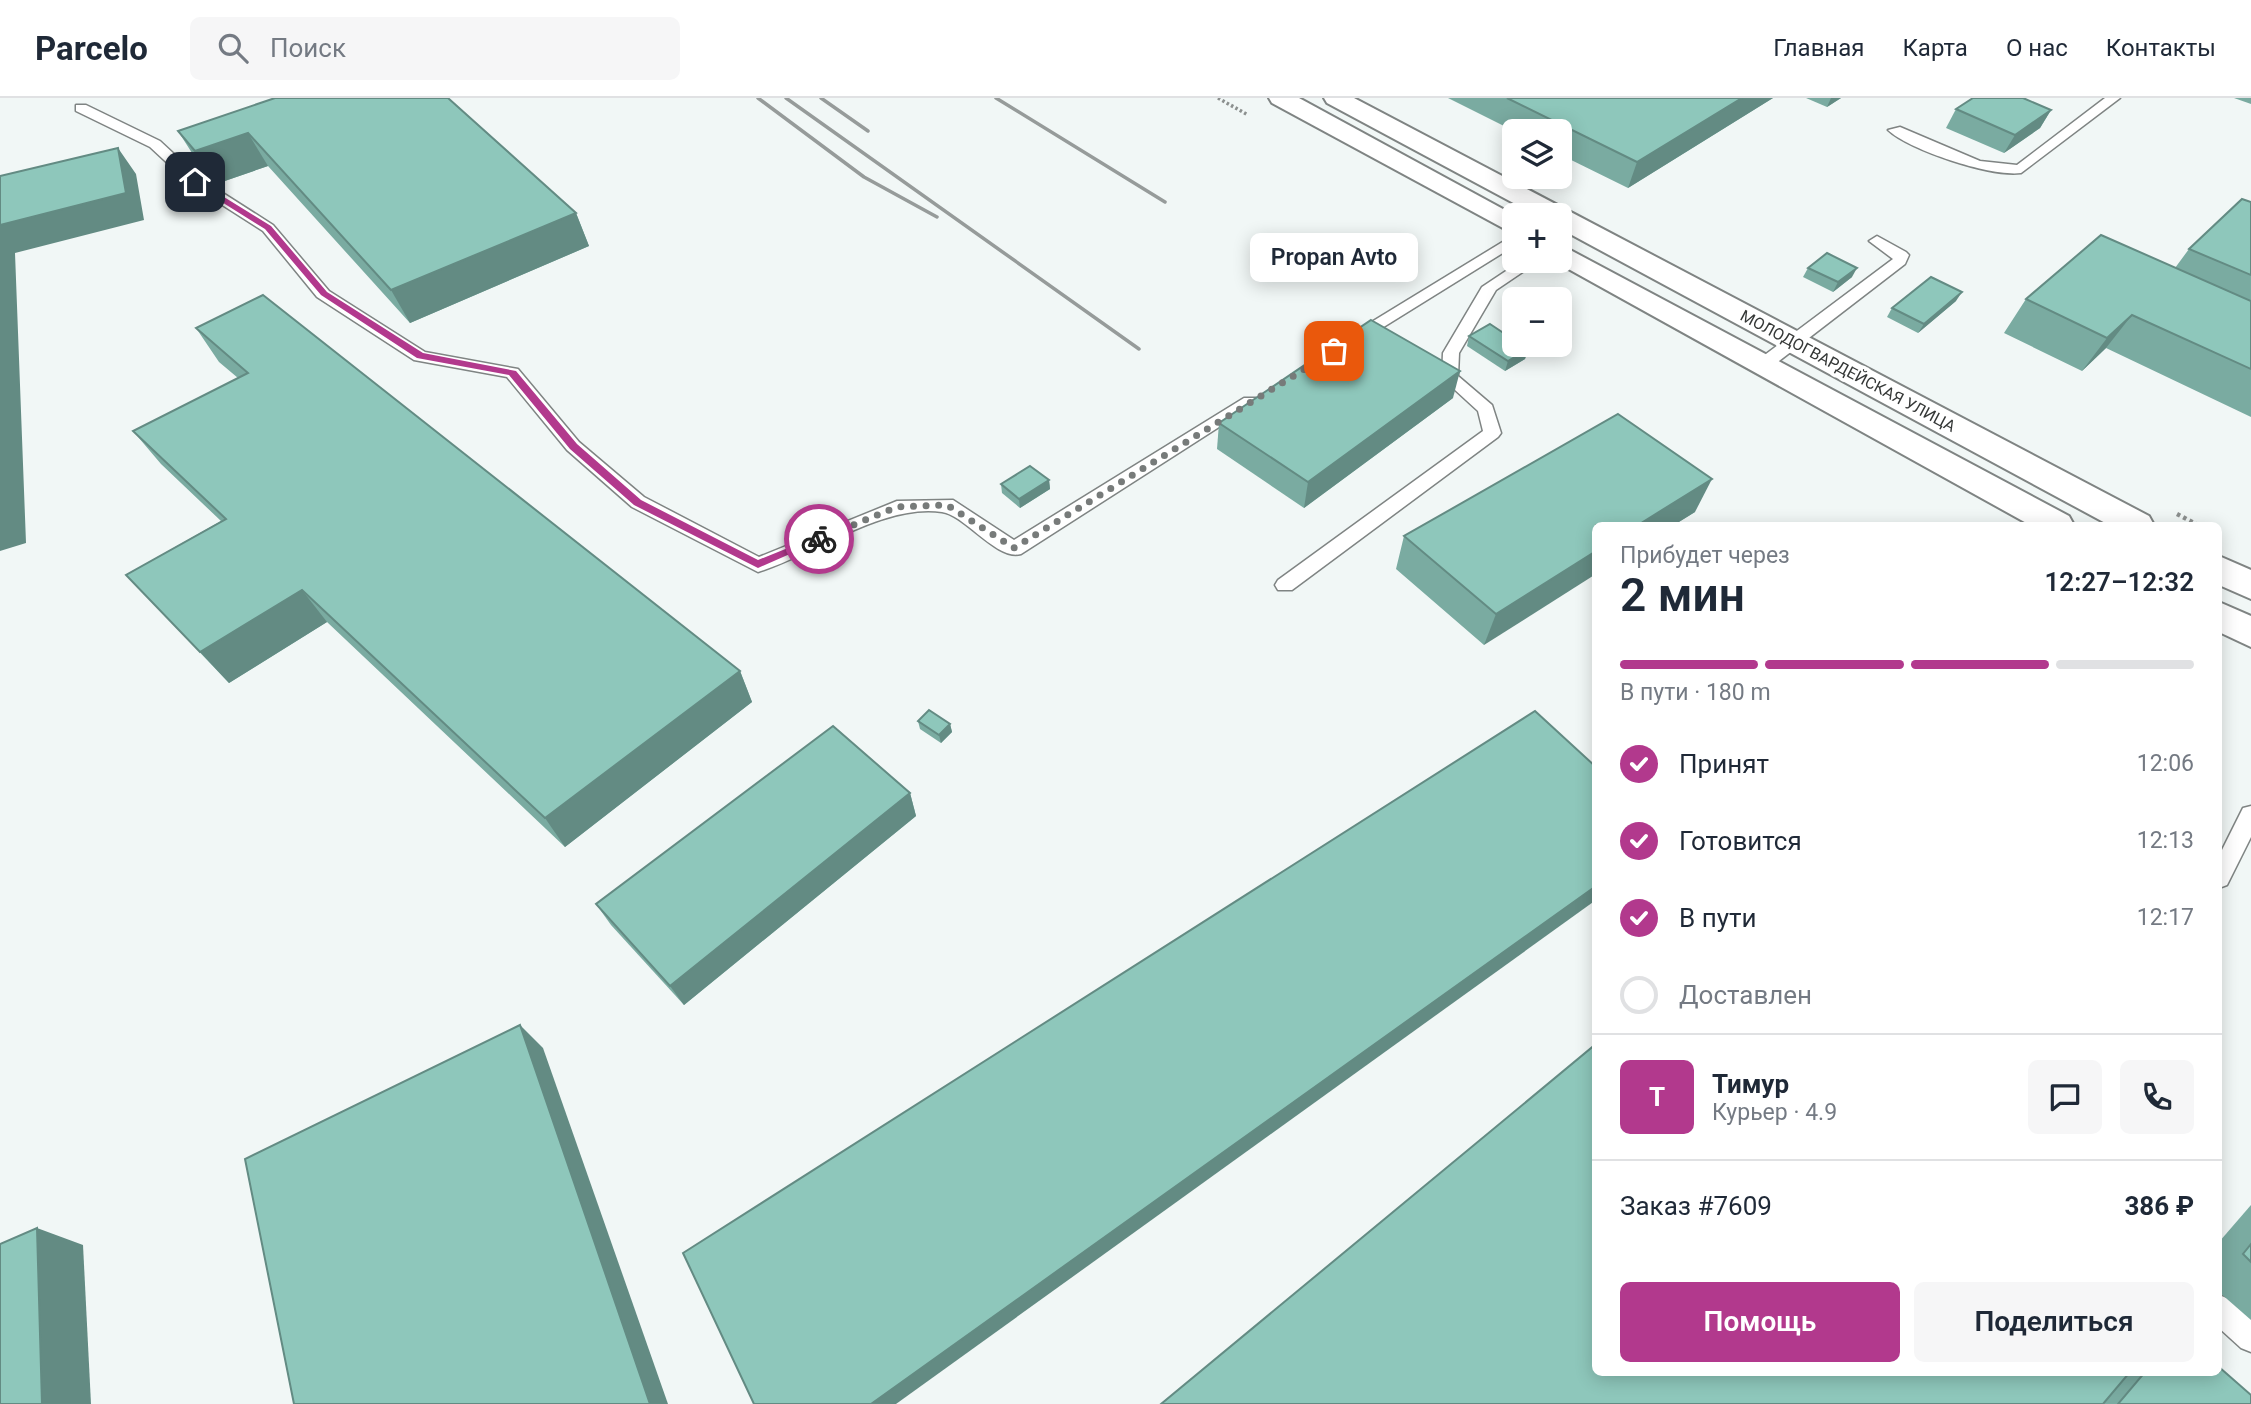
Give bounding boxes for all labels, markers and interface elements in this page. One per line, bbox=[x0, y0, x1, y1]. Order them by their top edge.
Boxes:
search box bbox=[190, 17, 680, 80]
text: Parcelo bbox=[35, 29, 148, 68]
icon: search bbox=[214, 29, 252, 67]
text: Поиск bbox=[270, 33, 346, 63]
text: Главная bbox=[1773, 34, 1864, 62]
text: Карта bbox=[1902, 34, 1968, 62]
text: О нас bbox=[2006, 34, 2068, 62]
text: Контакты bbox=[2106, 34, 2216, 62]
map controls bbox=[1502, 119, 1572, 357]
button: layers bbox=[1502, 119, 1572, 189]
pin bbox=[165, 152, 225, 212]
icon: home bbox=[176, 163, 214, 201]
button: + bbox=[1502, 203, 1572, 273]
callout: Propan Avto bbox=[1250, 232, 1418, 281]
text: Propan Avto bbox=[1271, 244, 1397, 271]
button: − bbox=[1502, 287, 1572, 357]
street label: МОЛОДОГВАРДЕЙСКАЯ УЛИЦА bbox=[1737, 306, 1959, 436]
pin bbox=[1304, 321, 1364, 381]
icon: bag bbox=[1315, 332, 1353, 370]
courier bbox=[784, 504, 854, 574]
icon: bike bbox=[800, 520, 838, 558]
text: Прибудет через bbox=[1620, 542, 1790, 569]
text: 12:27–12:32 bbox=[2044, 567, 2194, 597]
text: 2 мин bbox=[1620, 568, 1745, 622]
text: В пути · 180 m bbox=[1620, 679, 1771, 706]
icon: check bbox=[1620, 745, 1658, 783]
text: Принят bbox=[1679, 749, 1769, 779]
text: 12:06 bbox=[2137, 750, 2194, 777]
icon: check bbox=[1620, 822, 1658, 860]
text: Готовится bbox=[1679, 826, 1802, 856]
text: 12:13 bbox=[2137, 827, 2194, 854]
icon: check bbox=[1620, 899, 1658, 937]
text: В пути bbox=[1679, 903, 1756, 933]
text: 12:17 bbox=[2137, 904, 2194, 931]
text: Доставлен bbox=[1679, 980, 1812, 1010]
button: chat bbox=[2028, 1060, 2102, 1134]
button: phone bbox=[2120, 1060, 2194, 1134]
text: Тимур bbox=[1712, 1069, 1789, 1099]
text: Т bbox=[1649, 1082, 1665, 1112]
text: Курьер · 4.9 bbox=[1712, 1099, 1837, 1126]
text: Заказ #7609 bbox=[1620, 1191, 1772, 1221]
text: 386 ₽ bbox=[2124, 1191, 2194, 1221]
button: Помощь bbox=[1620, 1282, 1900, 1362]
button: Поделиться bbox=[1914, 1282, 2194, 1362]

